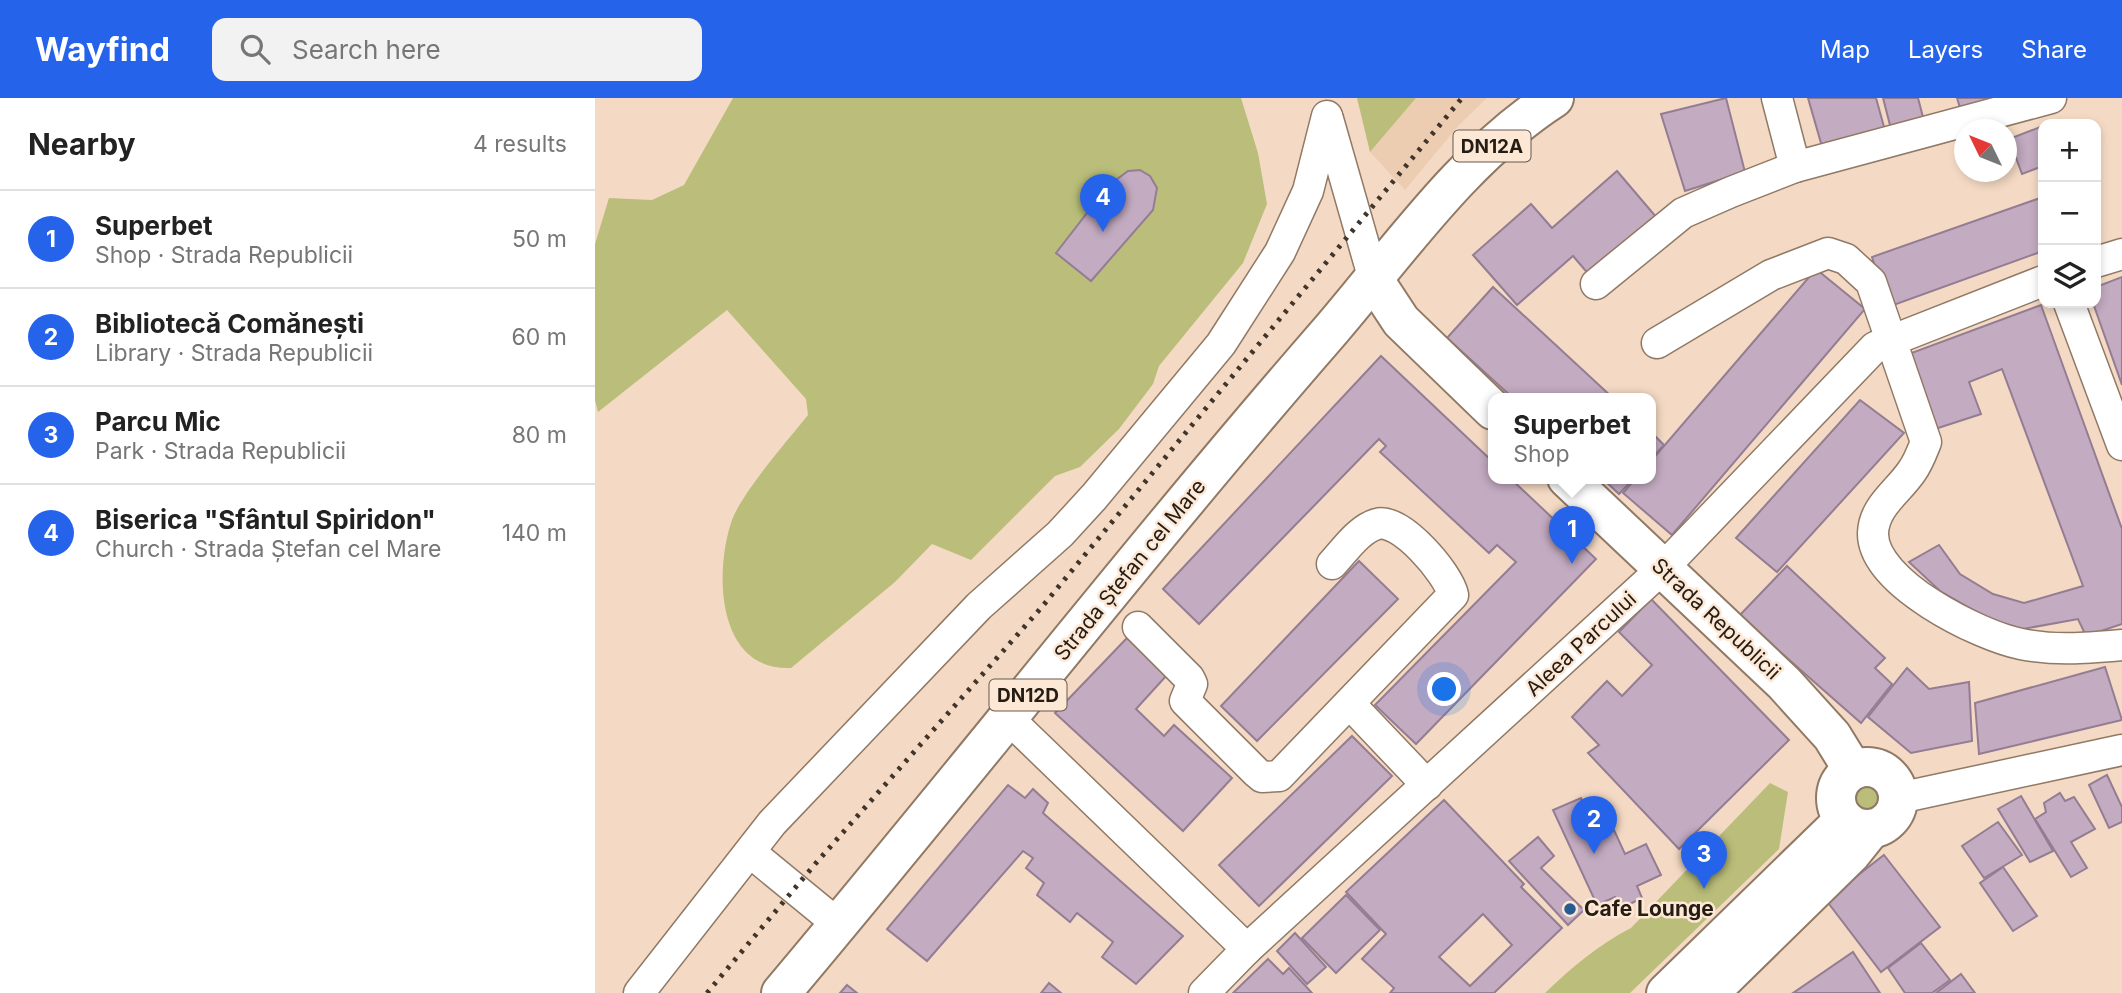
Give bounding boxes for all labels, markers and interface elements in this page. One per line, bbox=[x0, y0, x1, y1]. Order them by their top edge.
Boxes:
search box bbox=[212, 18, 702, 81]
text: Wayfind bbox=[35, 29, 170, 69]
icon: search bbox=[236, 30, 274, 68]
text: Search here bbox=[292, 34, 441, 65]
text: Map bbox=[1820, 35, 1870, 64]
text: Layers bbox=[1908, 35, 1983, 64]
text: Share bbox=[2021, 35, 2087, 64]
north arrow bbox=[1954, 119, 2017, 182]
map controls bbox=[2038, 119, 2101, 308]
button: + bbox=[2038, 119, 2101, 182]
text: Nearby bbox=[28, 126, 136, 162]
text: 4 results bbox=[473, 130, 567, 158]
road number: DN12A bbox=[1453, 130, 1531, 162]
pin: 4 bbox=[1080, 174, 1126, 232]
button: − bbox=[2038, 182, 2101, 245]
text: Superbet bbox=[95, 210, 212, 241]
text: 1 bbox=[46, 225, 56, 253]
text: 50 m bbox=[512, 225, 567, 253]
text: Shop · Strada Republicii bbox=[95, 241, 353, 269]
button: layers bbox=[2038, 245, 2101, 308]
text: Bibliotecă Comănești bbox=[95, 308, 364, 339]
text: 2 bbox=[44, 323, 58, 351]
text: 60 m bbox=[512, 323, 567, 351]
text: Library · Strada Republicii bbox=[95, 339, 373, 367]
popup bbox=[1488, 393, 1656, 484]
text: Parcu Mic bbox=[95, 406, 221, 437]
text: Superbet bbox=[1513, 409, 1631, 440]
text: 3 bbox=[44, 421, 58, 449]
text: 80 m bbox=[512, 421, 567, 449]
text: Park · Strada Republicii bbox=[95, 437, 346, 465]
text: Shop bbox=[1513, 440, 1569, 468]
street label: Strada Ștefan cel Mare bbox=[1049, 474, 1211, 665]
text: Biserica "Sfântul Spiridon" bbox=[95, 504, 436, 535]
pin: 1 bbox=[1549, 506, 1595, 564]
text: 4 bbox=[43, 519, 59, 547]
text: 140 m bbox=[502, 519, 567, 547]
text: Church · Strada Ștefan cel Mare bbox=[95, 535, 441, 563]
street label: Strada Republicii bbox=[1647, 553, 1786, 685]
street label: Aleea Parcului bbox=[1520, 586, 1641, 701]
your location bbox=[1427, 672, 1461, 706]
road number: DN12D bbox=[989, 680, 1067, 710]
pin: 2 bbox=[1571, 796, 1617, 854]
pin: 3 bbox=[1681, 831, 1727, 889]
place label: Cafe Lounge bbox=[1584, 896, 1714, 921]
marker: Cafe Lounge bbox=[1562, 901, 1578, 917]

